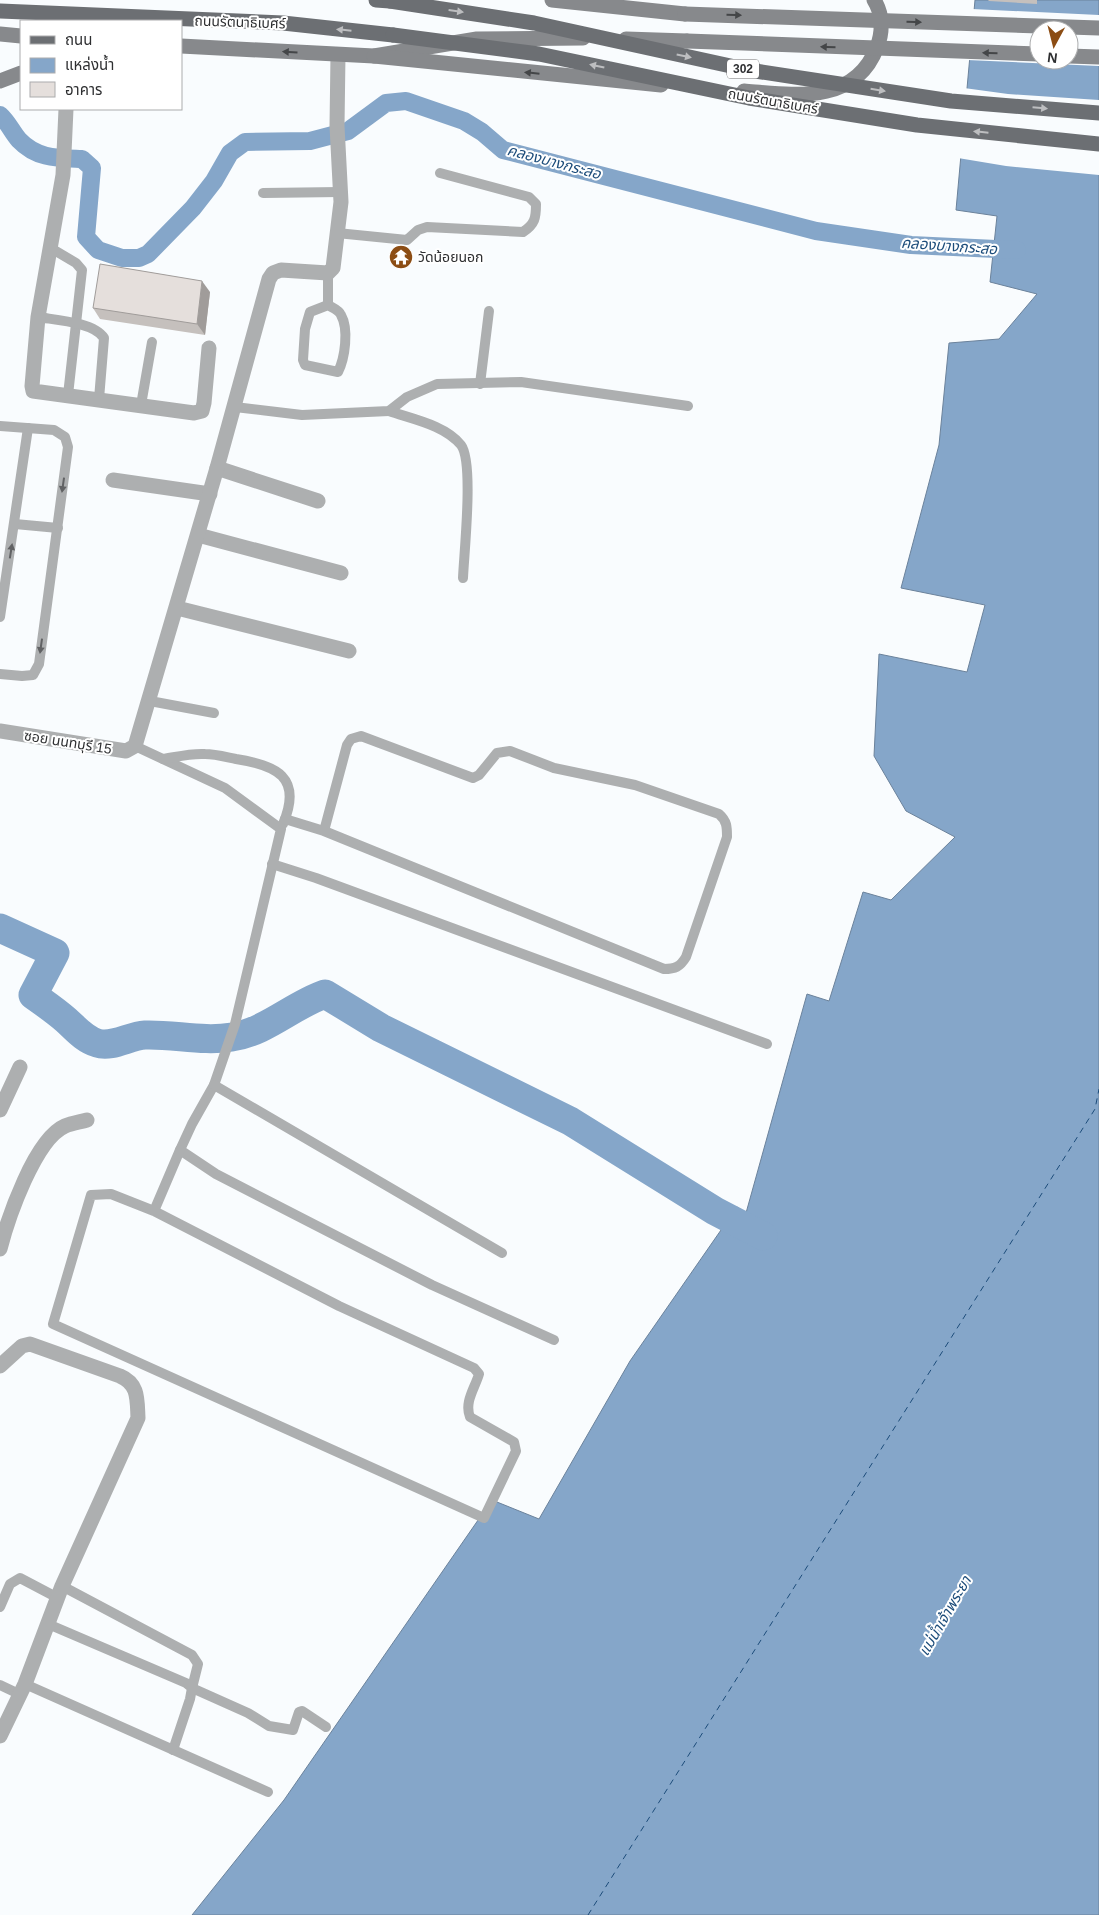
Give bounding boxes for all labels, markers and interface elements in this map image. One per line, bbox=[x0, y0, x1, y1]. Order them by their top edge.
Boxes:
one-way arrow bbox=[448, 7, 464, 15]
street label: ถนนรัตนาธิเบศร์ bbox=[194, 12, 287, 32]
one-way arrow bbox=[726, 12, 742, 20]
one-way arrow bbox=[906, 18, 922, 26]
legend bbox=[20, 20, 182, 110]
north arrow bbox=[1029, 20, 1079, 70]
one-way arrow bbox=[336, 26, 352, 34]
text: ถนน bbox=[65, 31, 92, 48]
one-way arrow bbox=[820, 42, 836, 50]
one-way arrow bbox=[282, 48, 298, 56]
one-way arrow bbox=[982, 48, 998, 56]
text: N bbox=[1046, 49, 1058, 66]
one-way arrow bbox=[676, 52, 692, 60]
text: แหล่งน้ำ bbox=[65, 54, 114, 73]
road number: 302 bbox=[727, 60, 759, 78]
one-way arrow bbox=[589, 62, 604, 70]
one-way arrow bbox=[524, 69, 540, 77]
text: อาคาร bbox=[65, 81, 102, 98]
street label: ถนนรัตนาธิเบศร์ bbox=[727, 85, 820, 117]
one-way arrow bbox=[871, 86, 887, 94]
one-way arrow bbox=[1032, 105, 1048, 113]
one-way arrow bbox=[973, 128, 989, 136]
water label: คลองบางกระสอ bbox=[505, 141, 604, 183]
water label: คลองบางกระสอ bbox=[900, 234, 999, 257]
temple icon: วัดน้อยนอก bbox=[388, 244, 414, 270]
place label: วัดน้อยนอก bbox=[418, 249, 483, 265]
one-way arrow bbox=[59, 477, 67, 493]
one-way arrow bbox=[7, 543, 15, 559]
one-way arrow bbox=[37, 638, 45, 654]
street label: ซอย นนทบุรี 15 bbox=[23, 727, 113, 758]
water label: แม่น้ำเจ้าพระยา bbox=[913, 1571, 975, 1658]

